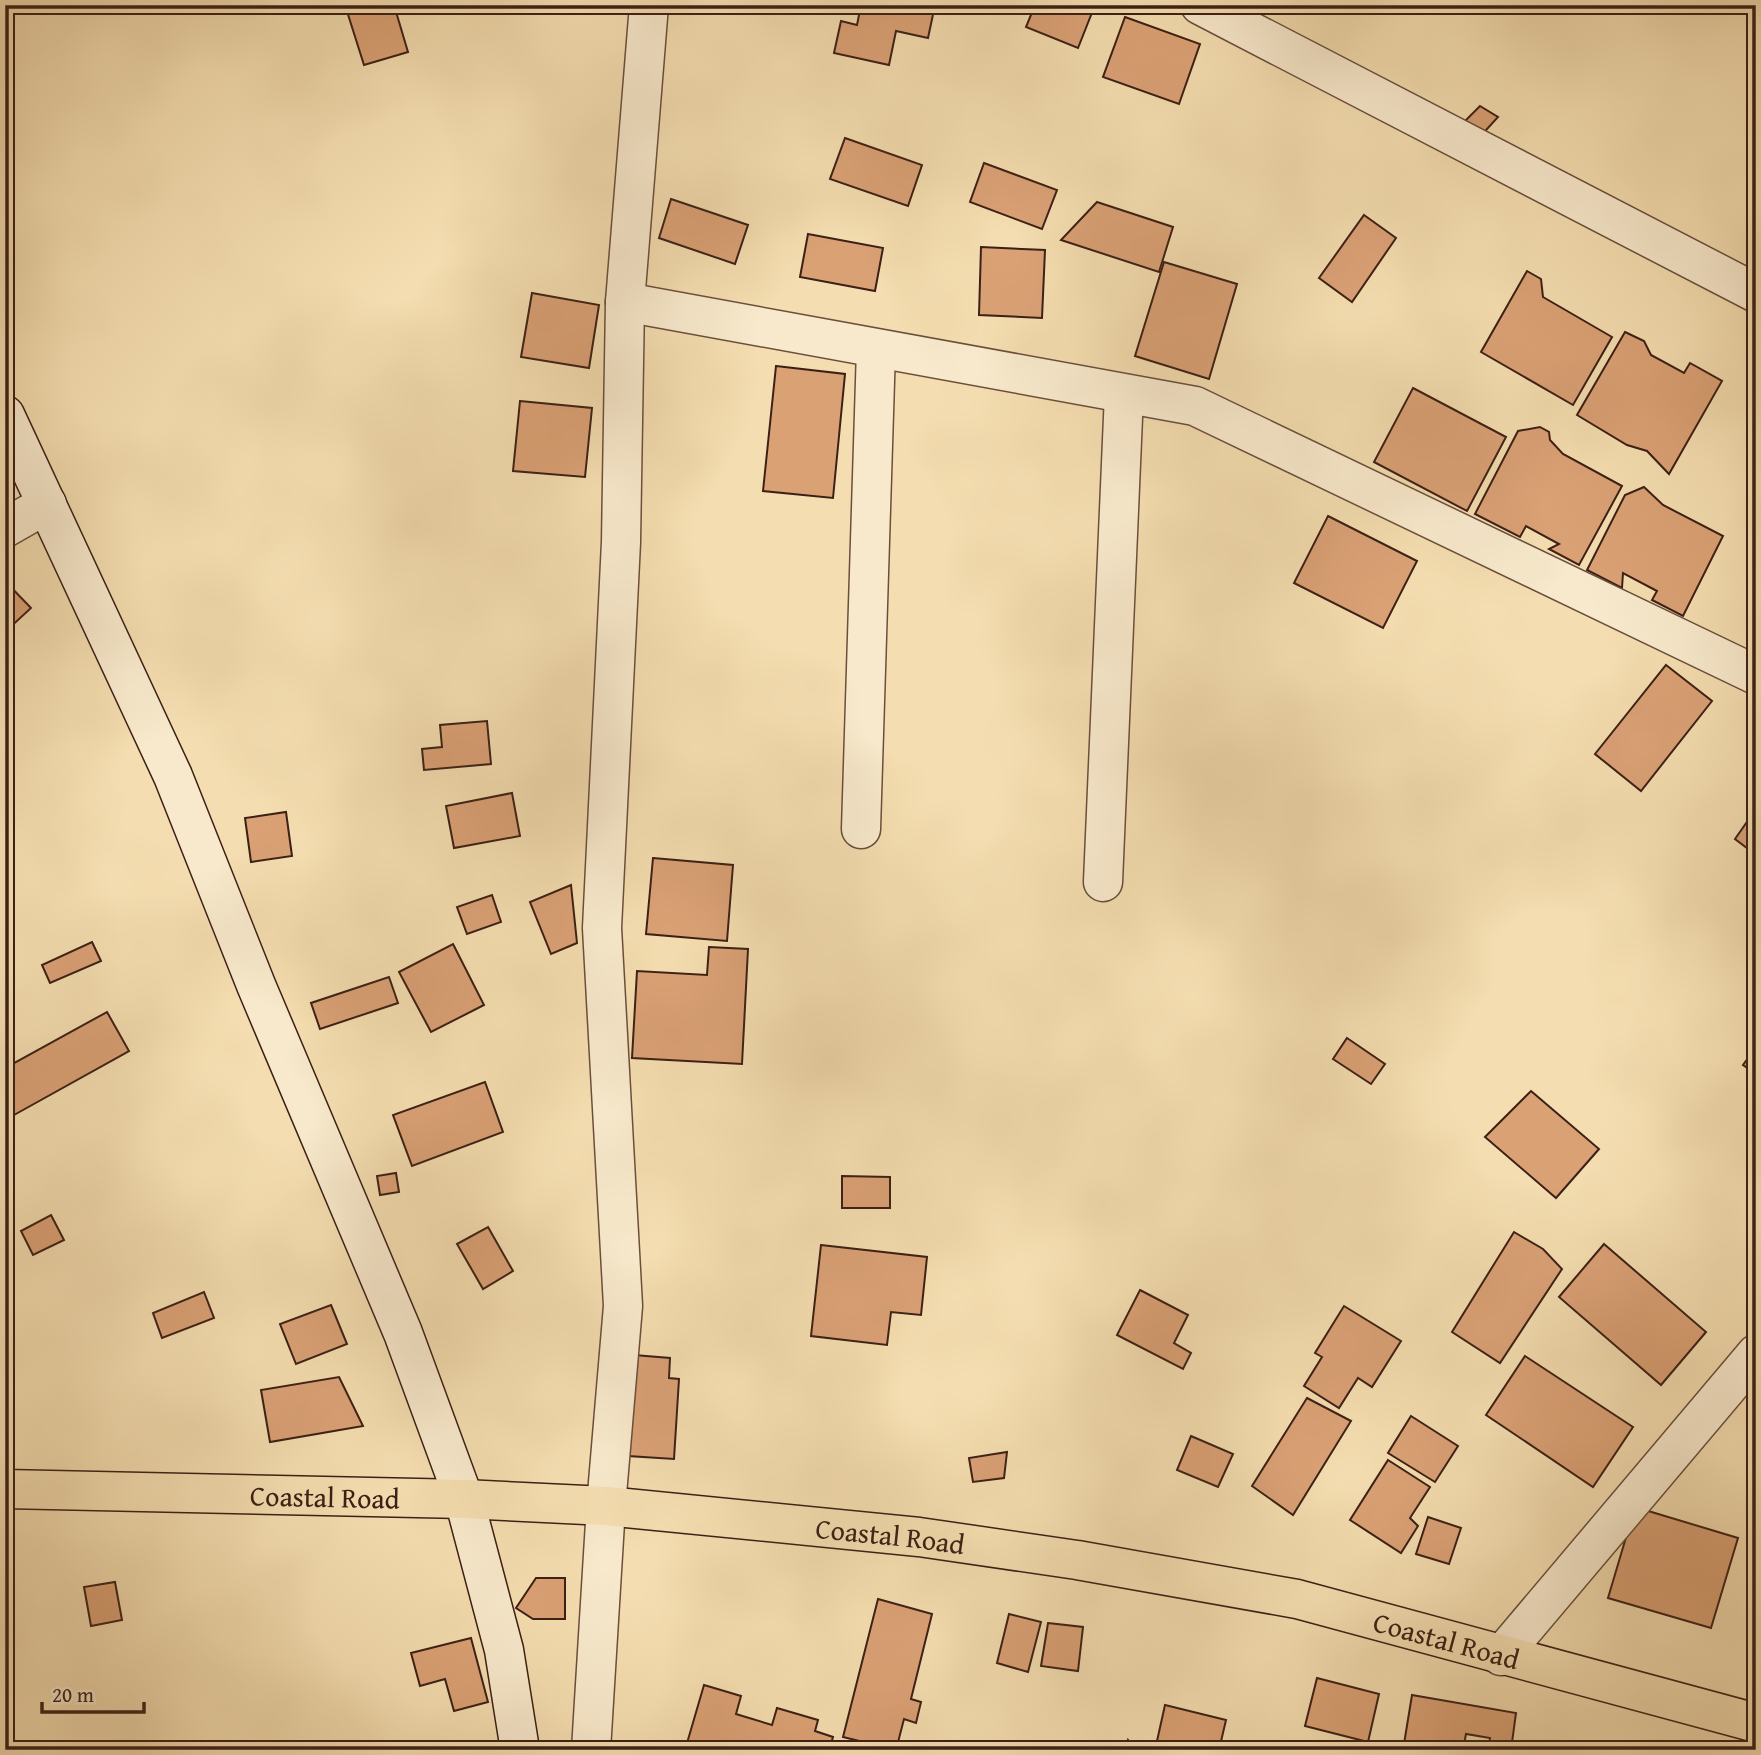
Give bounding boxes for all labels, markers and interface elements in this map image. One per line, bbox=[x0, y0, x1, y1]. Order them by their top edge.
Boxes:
street label: Coastal Road bbox=[250, 1474, 400, 1518]
street label: Coastal Road bbox=[814, 1506, 968, 1564]
street label: Coastal Road bbox=[1369, 1600, 1524, 1679]
scale bar bbox=[42, 1671, 144, 1715]
text: 20 m bbox=[52, 1679, 94, 1710]

